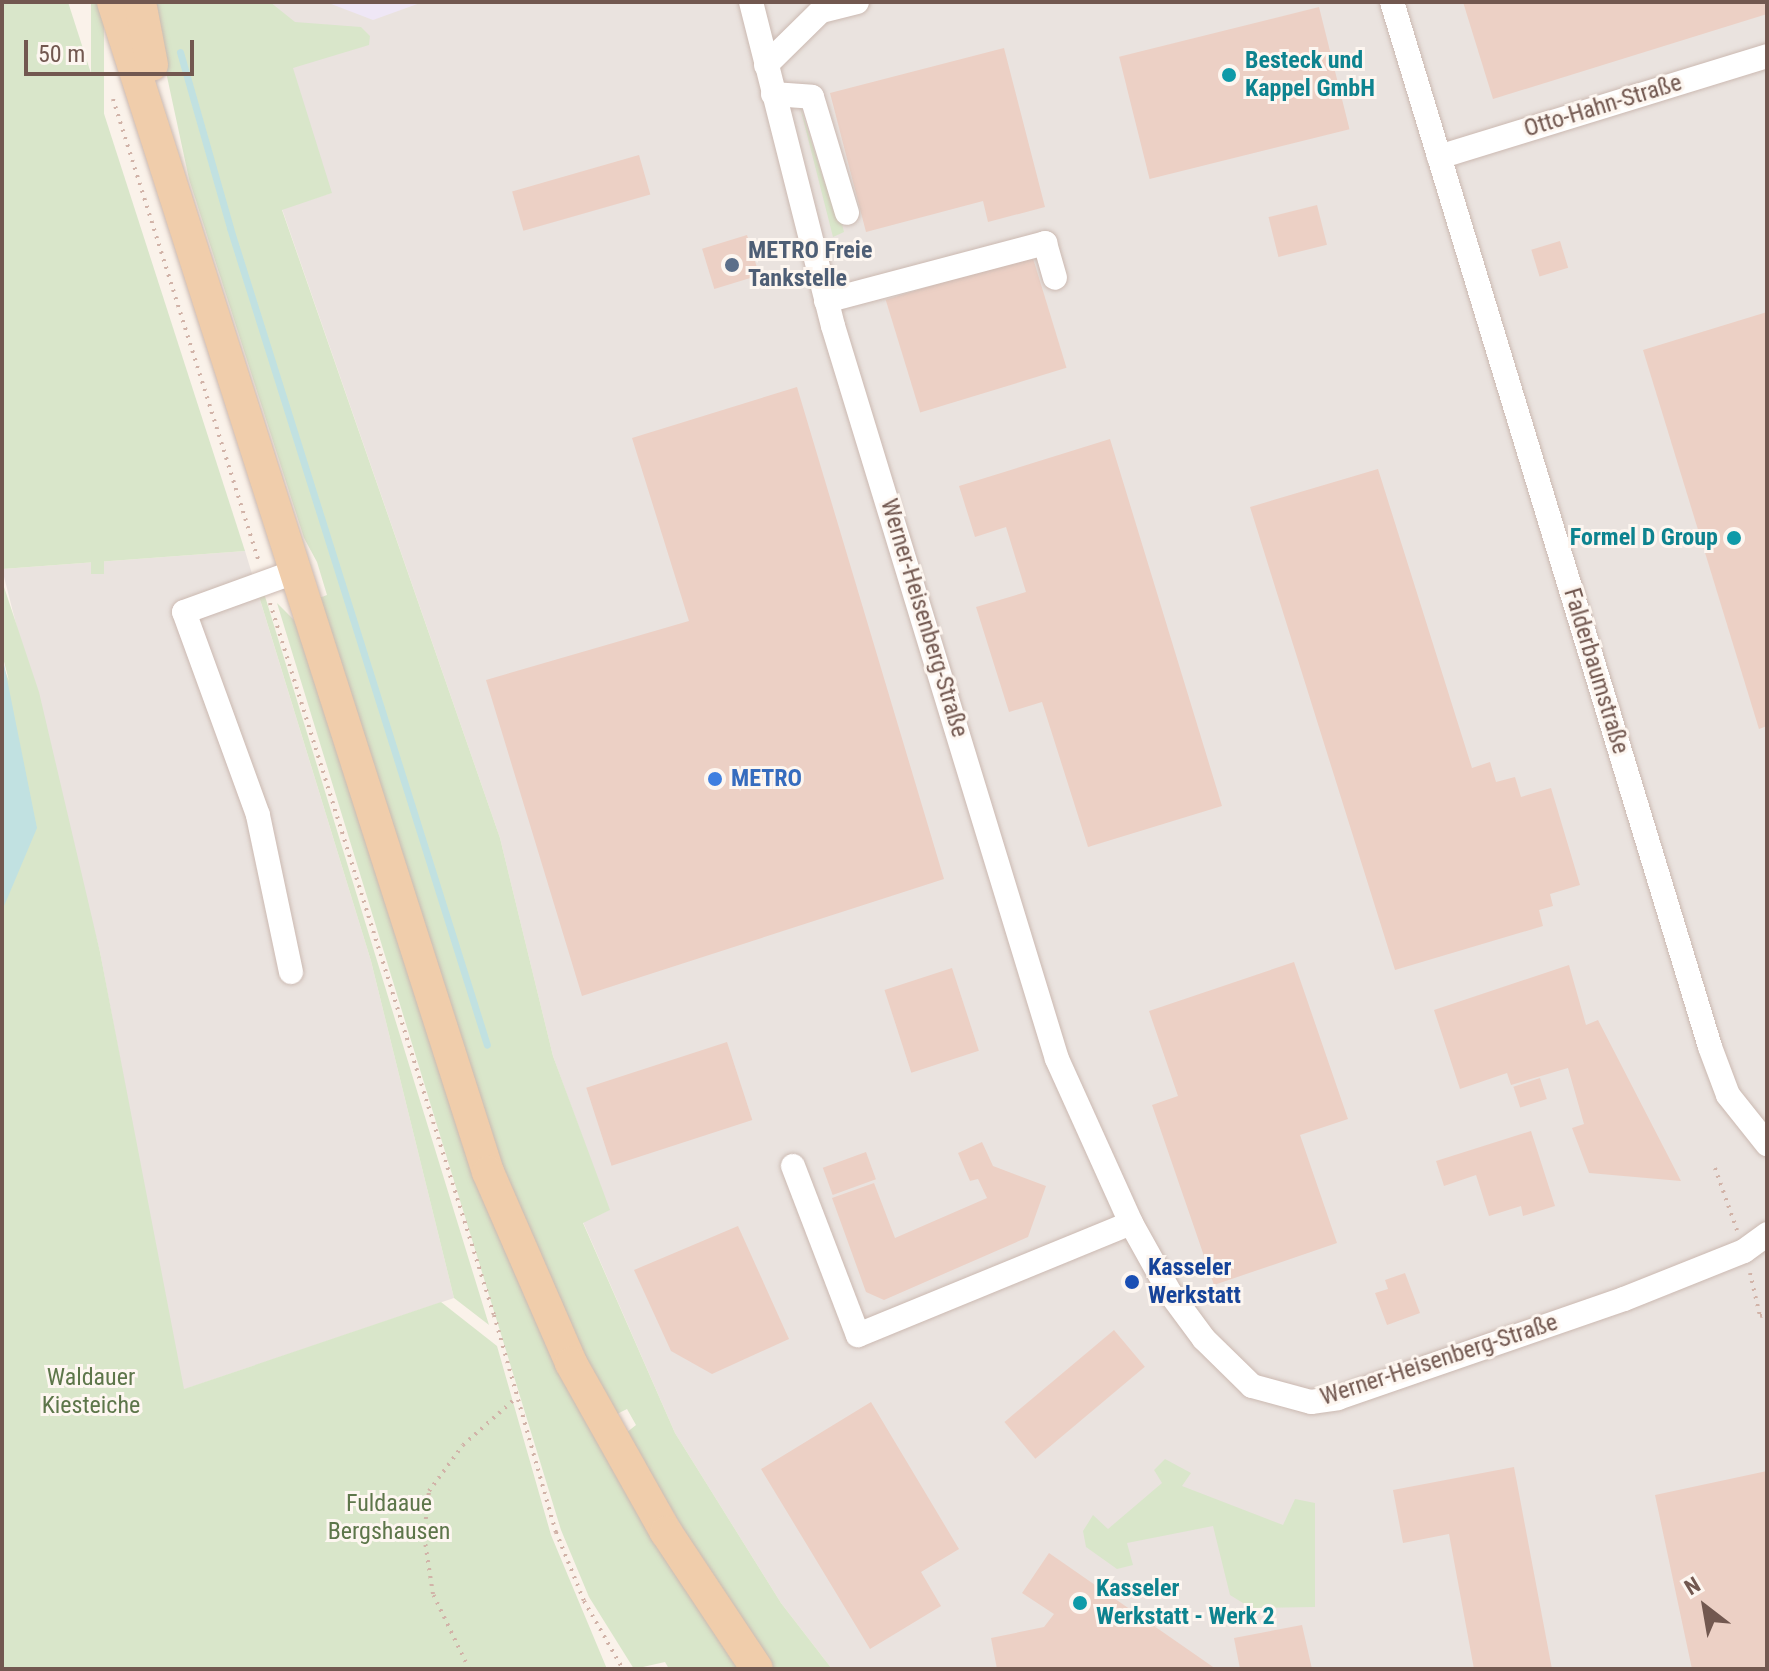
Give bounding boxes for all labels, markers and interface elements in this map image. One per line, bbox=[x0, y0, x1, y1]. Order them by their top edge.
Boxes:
scale bar bbox=[28, 24, 198, 74]
text: 50 m bbox=[38, 40, 85, 68]
place label: Besteck und Kappel GmbH bbox=[1245, 47, 1375, 103]
marker: Besteck und Kappel GmbH bbox=[1220, 66, 1238, 84]
street label: Otto-Hahn-Straße bbox=[1521, 68, 1685, 144]
place label: METRO Freie Tankstelle bbox=[748, 237, 872, 293]
marker: METRO Freie Tankstelle bbox=[723, 256, 741, 274]
street label: Werner-Heisenberg-Straße bbox=[874, 495, 974, 741]
place label: Formel D Group bbox=[1570, 524, 1718, 552]
marker: Formel D Group bbox=[1725, 529, 1743, 547]
street label: Falderbaumstraße bbox=[1557, 585, 1635, 757]
place label: METRO bbox=[731, 765, 802, 793]
marker: METRO bbox=[706, 770, 724, 788]
place label: Kasseler Werkstatt bbox=[1148, 1254, 1241, 1310]
marker: Kasseler Werkstatt bbox=[1123, 1273, 1141, 1291]
street label: Werner-Heisenberg-Straße bbox=[1317, 1308, 1561, 1412]
park label: Waldauer Kiesteiche bbox=[42, 1364, 140, 1420]
park label: Fuldaaue Bergshausen bbox=[328, 1490, 450, 1546]
north arrow bbox=[1665, 1567, 1745, 1647]
text: N bbox=[1680, 1572, 1705, 1600]
place label: Kasseler Werkstatt - Werk 2 bbox=[1096, 1575, 1275, 1631]
marker: Kasseler Werkstatt - Werk 2 bbox=[1071, 1594, 1089, 1612]

